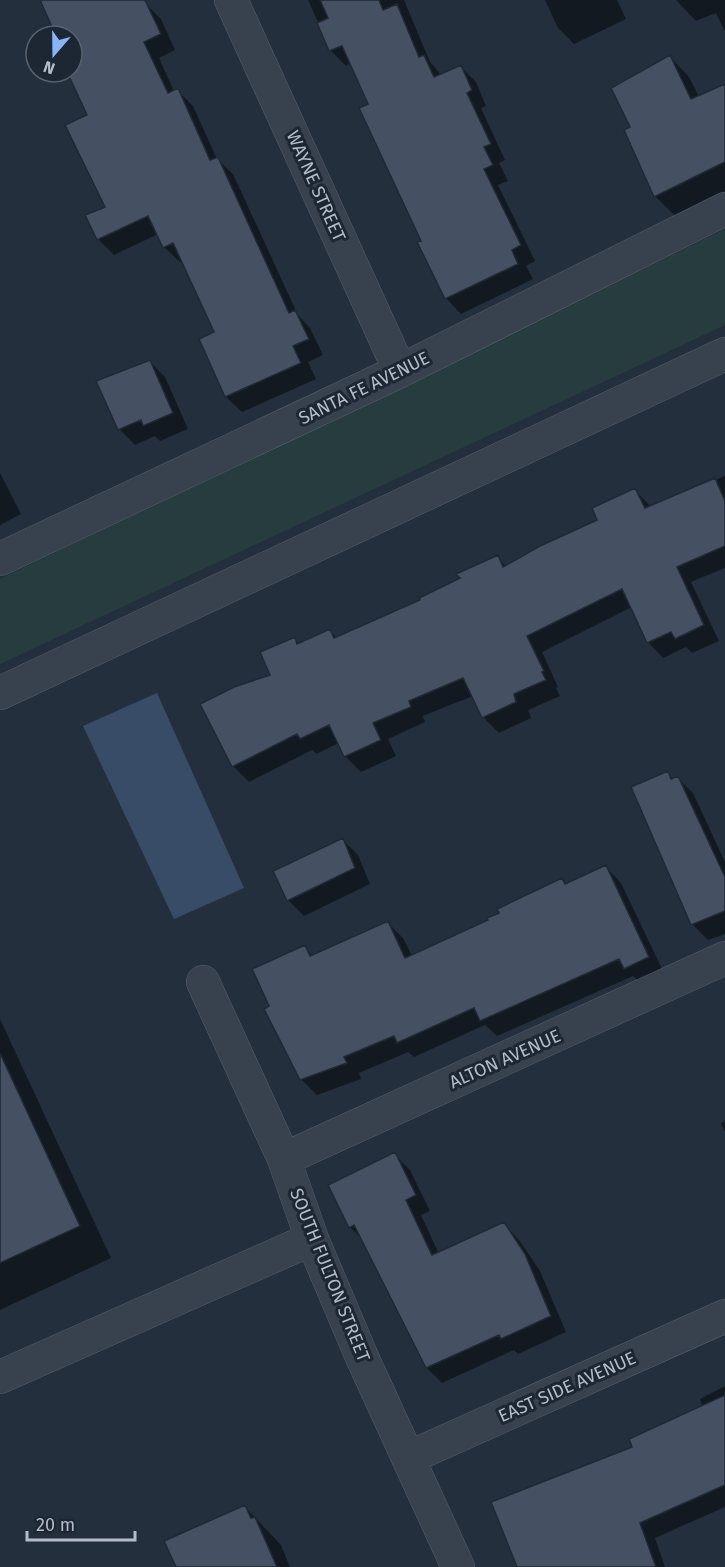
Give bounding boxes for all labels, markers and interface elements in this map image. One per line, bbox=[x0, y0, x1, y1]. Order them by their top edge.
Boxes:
north arrow bbox=[24, 24, 84, 84]
text: N bbox=[41, 57, 57, 78]
street label: WAYNE STREET bbox=[282, 127, 351, 245]
street label: SANTA FE AVENUE bbox=[295, 347, 433, 429]
street label: ALTON AVENUE bbox=[446, 1025, 564, 1093]
street label: SOUTH FULTON STREET bbox=[285, 1185, 375, 1366]
street label: EAST SIDE AVENUE bbox=[495, 1347, 639, 1427]
scale bar bbox=[27, 1504, 135, 1542]
text: 20 m bbox=[36, 1514, 75, 1536]

